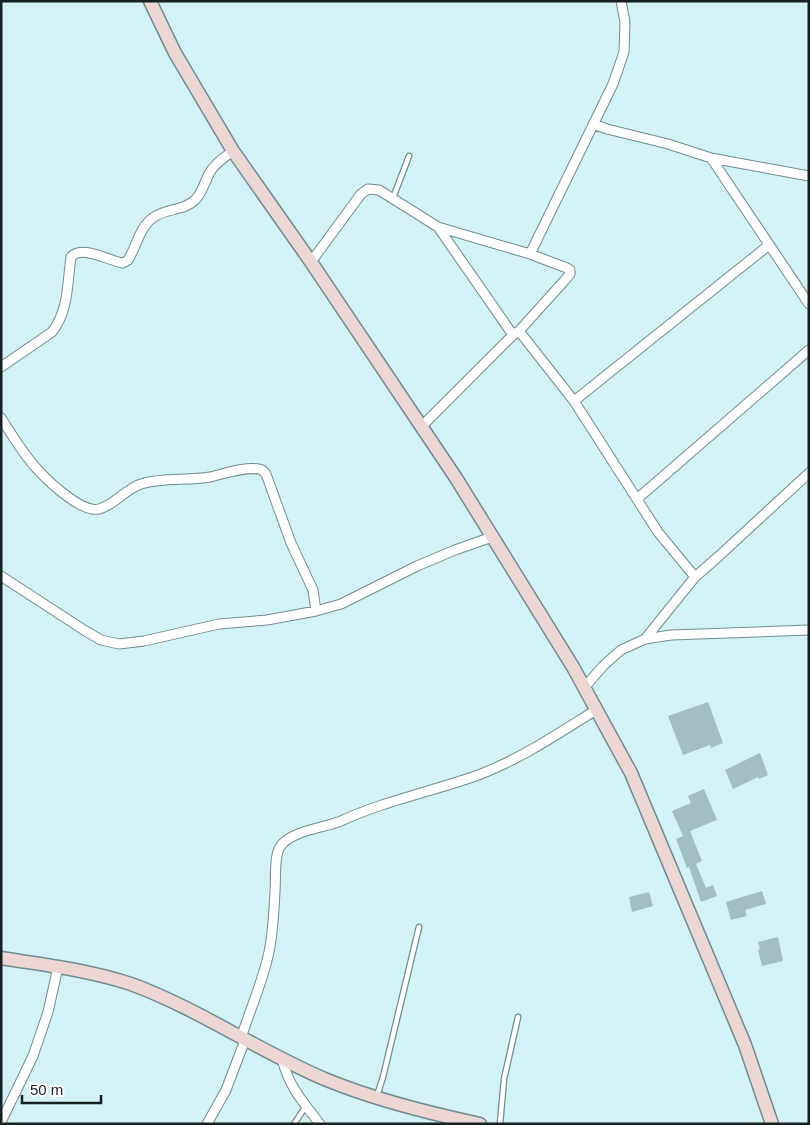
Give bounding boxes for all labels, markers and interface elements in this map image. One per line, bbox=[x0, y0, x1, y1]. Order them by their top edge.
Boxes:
scale bar bbox=[22, 1072, 101, 1104]
text: 50 m bbox=[30, 1081, 63, 1098]

